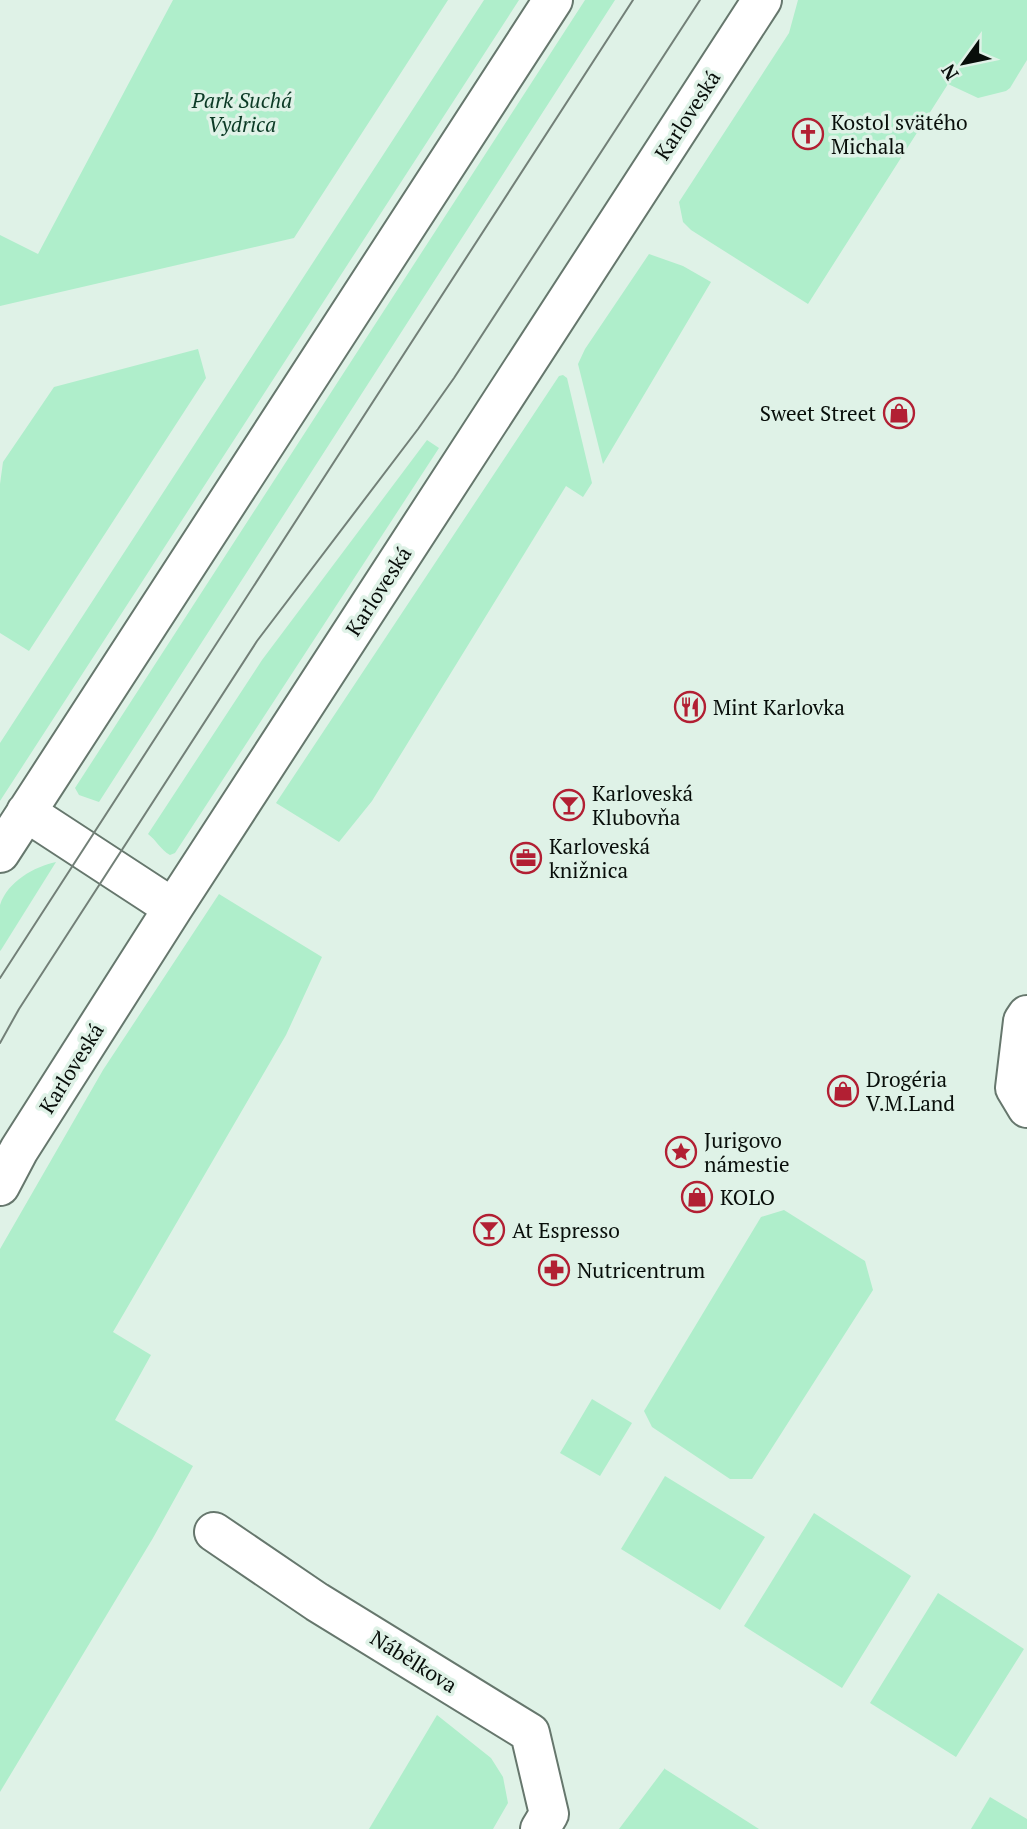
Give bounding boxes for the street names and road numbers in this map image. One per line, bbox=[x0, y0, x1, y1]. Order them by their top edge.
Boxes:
street label: Karloveská bbox=[648, 65, 726, 165]
street label: Karloveská bbox=[339, 541, 417, 641]
street label: Karloveská bbox=[32, 1017, 110, 1118]
street label: Nábělkova bbox=[365, 1623, 463, 1699]

